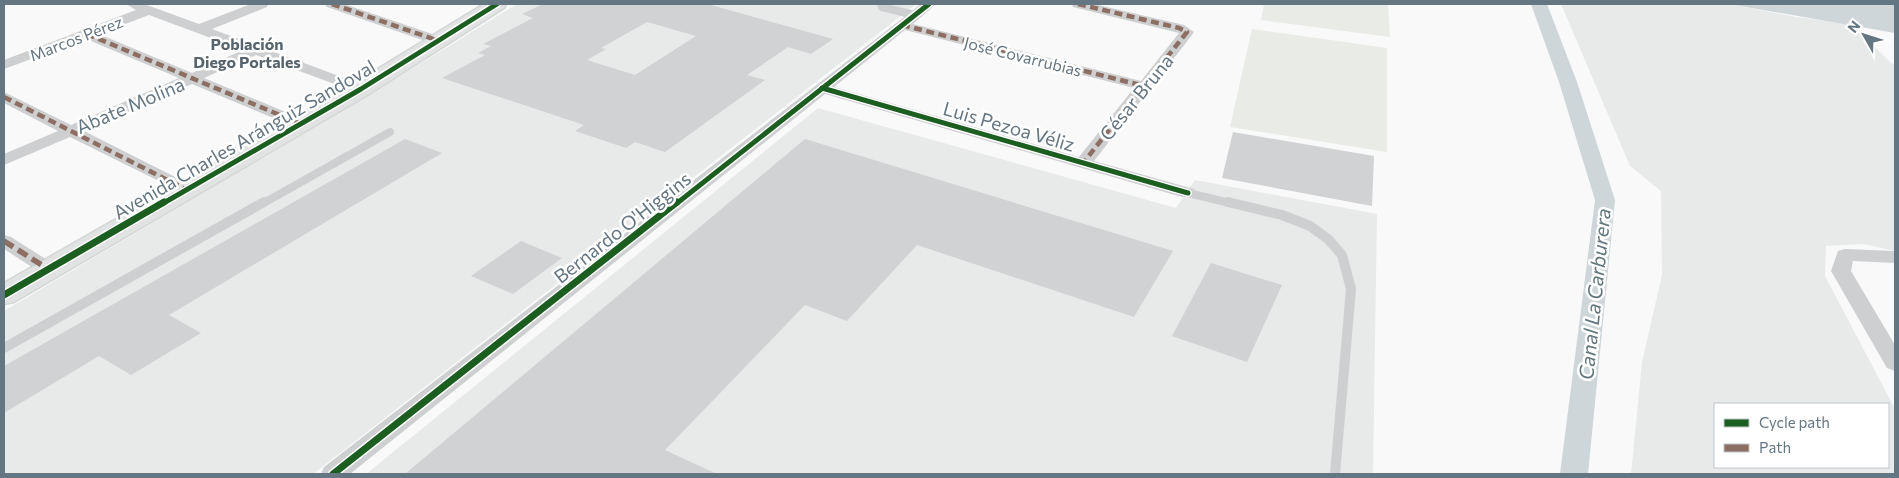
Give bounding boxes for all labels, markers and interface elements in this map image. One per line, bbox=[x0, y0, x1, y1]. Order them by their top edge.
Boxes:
north arrow bbox=[1839, 10, 1889, 60]
street label: Marcos Pérez bbox=[27, 12, 125, 64]
text: N bbox=[1844, 17, 1863, 36]
street label: José Covarrubias bbox=[962, 32, 1084, 80]
district label: Población Diego Portales bbox=[193, 34, 301, 71]
street label: César Bruna bbox=[1094, 49, 1178, 145]
street label: Avenida Charles Aránguiz Sandoval bbox=[109, 54, 379, 224]
street label: Abate Molina bbox=[72, 72, 188, 138]
street label: Luis Pezoa Véliz bbox=[941, 96, 1077, 156]
street label: Bernardo O'Higgins bbox=[549, 166, 695, 288]
water label: Canal La Carburera bbox=[1573, 207, 1615, 381]
legend bbox=[1714, 403, 1889, 468]
text: Cycle path bbox=[1759, 413, 1830, 431]
text: Path bbox=[1759, 438, 1791, 456]

